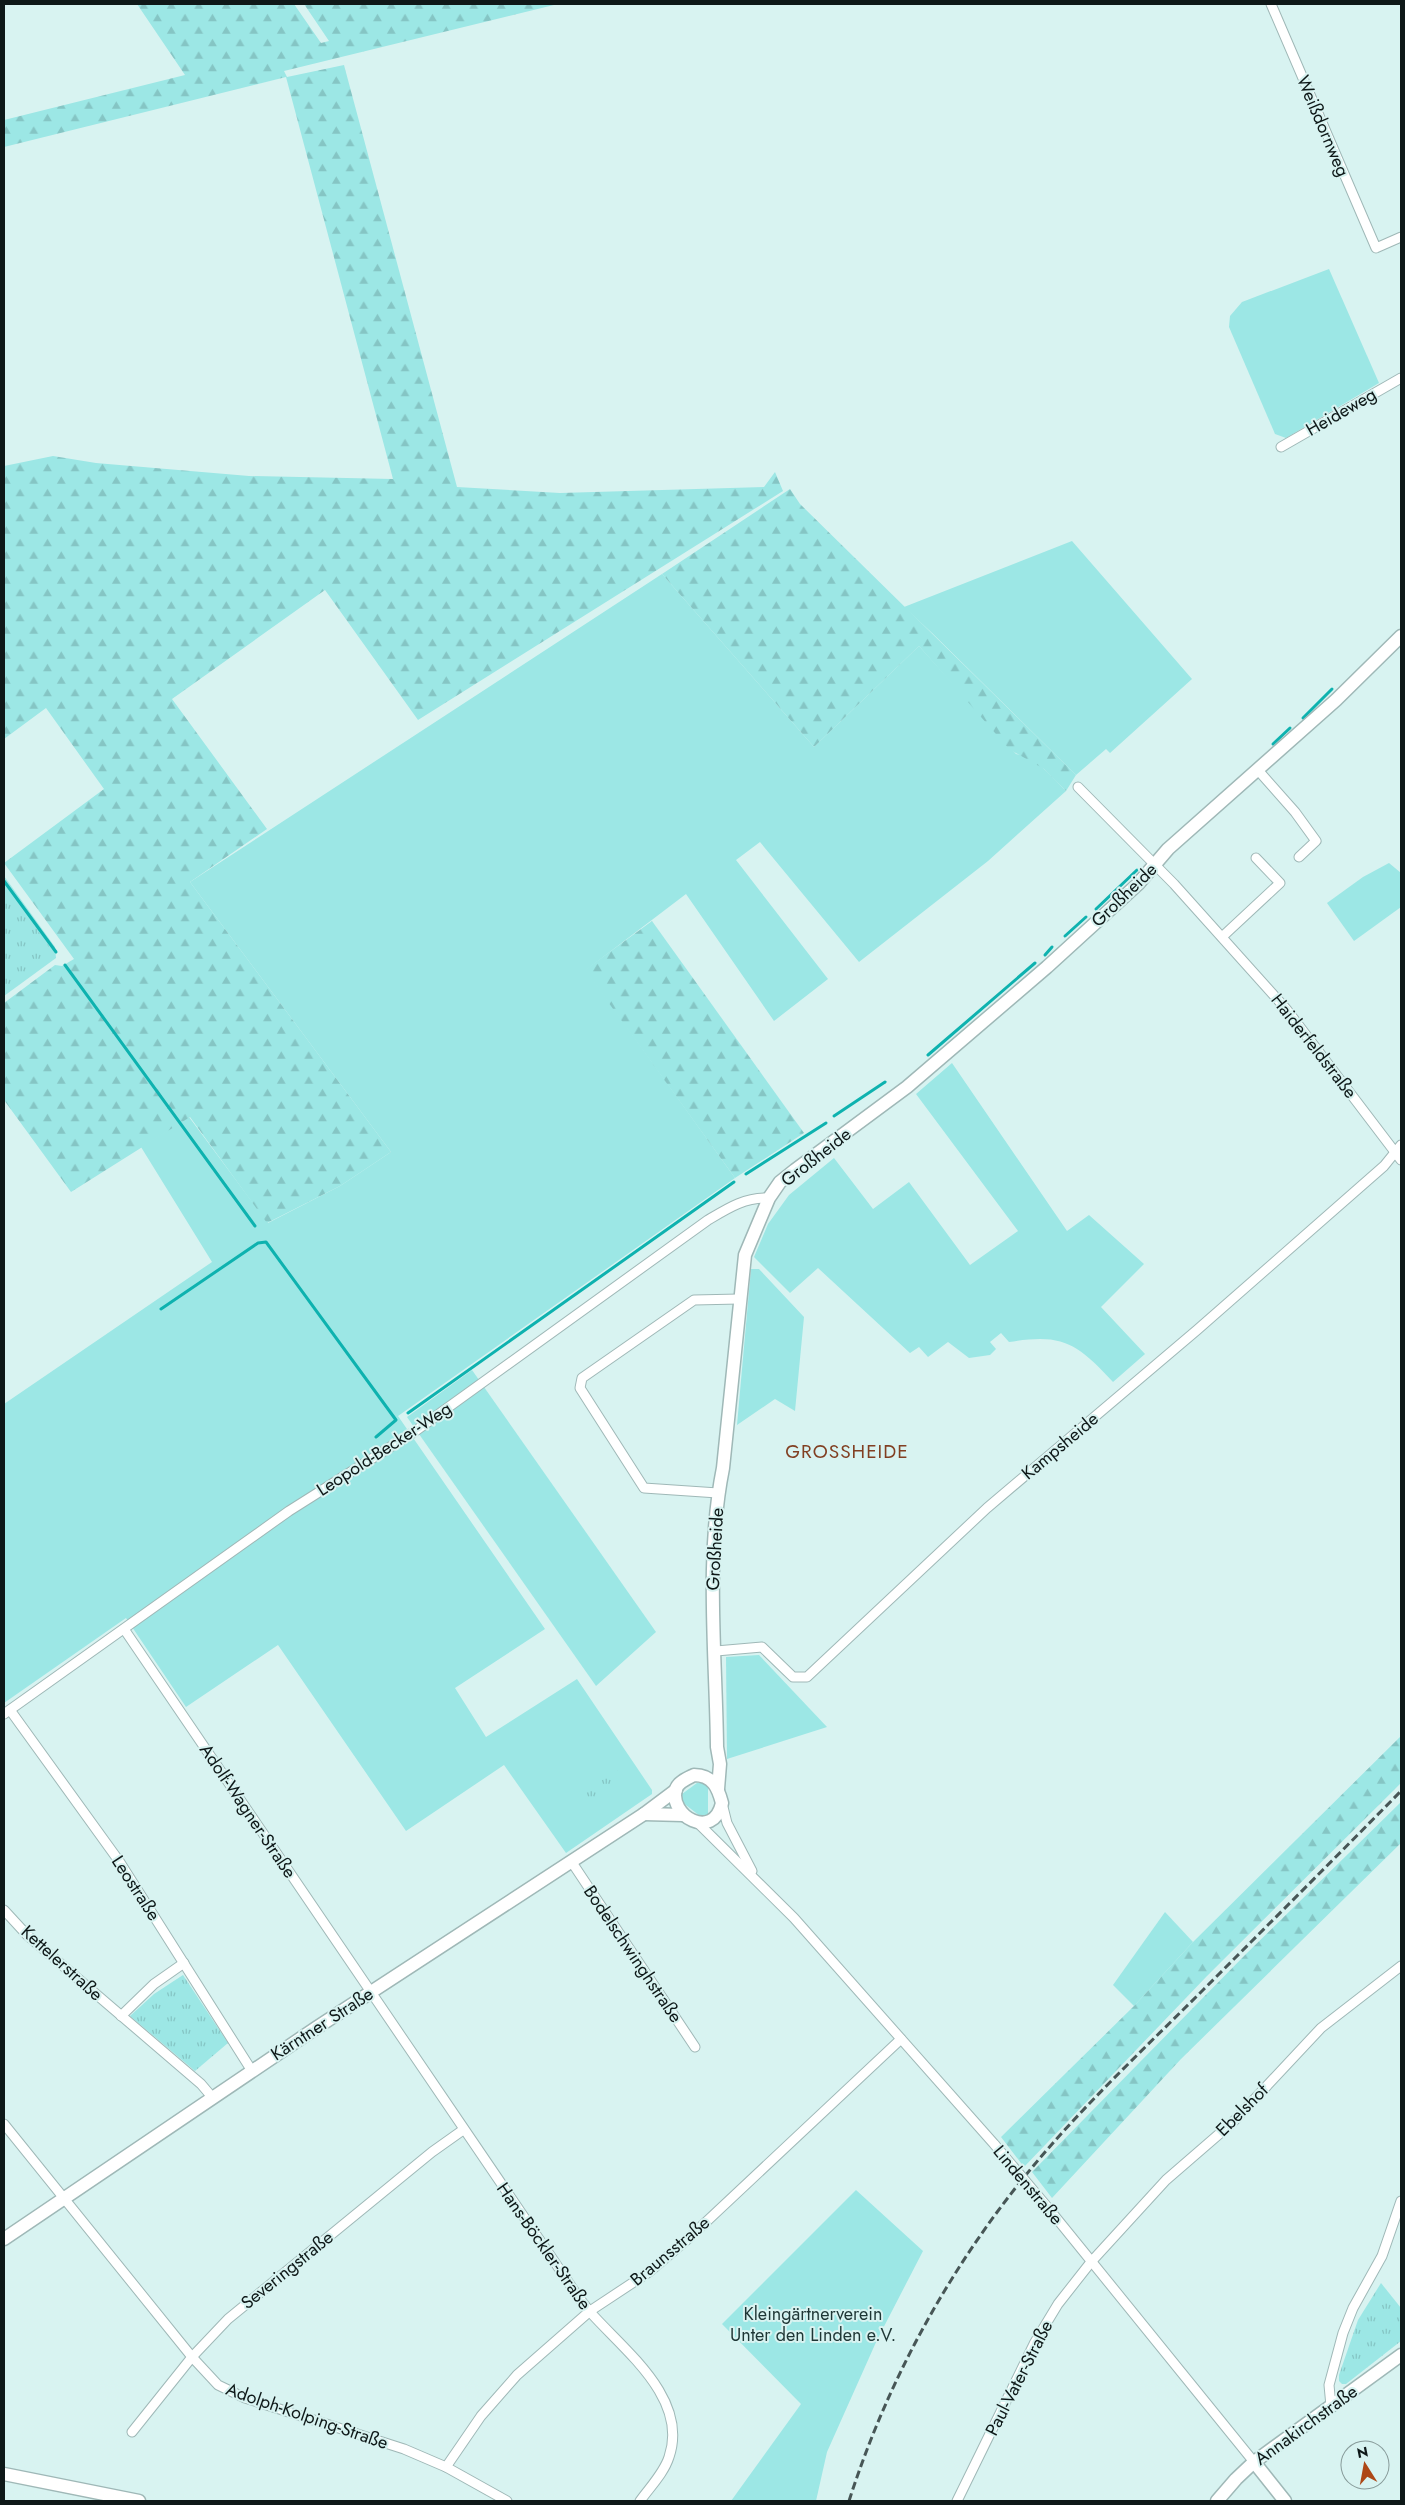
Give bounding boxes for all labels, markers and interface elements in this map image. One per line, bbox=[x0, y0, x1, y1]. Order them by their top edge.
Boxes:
street label: Weißdornweg bbox=[1290, 71, 1356, 181]
street label: Heideweg bbox=[1301, 381, 1381, 443]
street label: Großheide bbox=[1085, 857, 1163, 933]
street label: Haiderfeldstraße bbox=[1265, 988, 1363, 1104]
street label: Großheide bbox=[775, 1121, 857, 1193]
street label: Leopold-Becker-Weg bbox=[311, 1396, 457, 1502]
street label: Kampsheide bbox=[1016, 1406, 1104, 1486]
district label: GROSSHEIDE bbox=[785, 1438, 909, 1465]
street label: Großheide bbox=[700, 1507, 730, 1591]
street label: Adolf-Wagner-Straße bbox=[193, 1739, 303, 1883]
street label: Leostraße bbox=[105, 1850, 167, 1926]
street label: Bodelschwinghstraße bbox=[577, 1880, 689, 2028]
street label: Kettelerstraße bbox=[15, 1919, 109, 2007]
street label: Kärntner Straße bbox=[266, 1981, 378, 2067]
street label: Ebelshof bbox=[1210, 2077, 1275, 2142]
street label: Lindenstraße bbox=[987, 2139, 1069, 2231]
street label: Hans-Böckler-Straße bbox=[490, 2177, 598, 2315]
street label: Braunsstraße bbox=[625, 2210, 715, 2292]
street label: Severingstraße bbox=[235, 2225, 339, 2315]
park label: Kleingärtnerverein Unter den Linden e.V. bbox=[730, 2301, 896, 2348]
street label: Paul-Vater-Straße bbox=[979, 2316, 1059, 2440]
street label: Adolph-Kolping-Straße bbox=[222, 2376, 392, 2456]
street label: Annakirchstraße bbox=[1249, 2379, 1363, 2471]
north arrow bbox=[1340, 2440, 1390, 2490]
text: N bbox=[1355, 2441, 1370, 2463]

